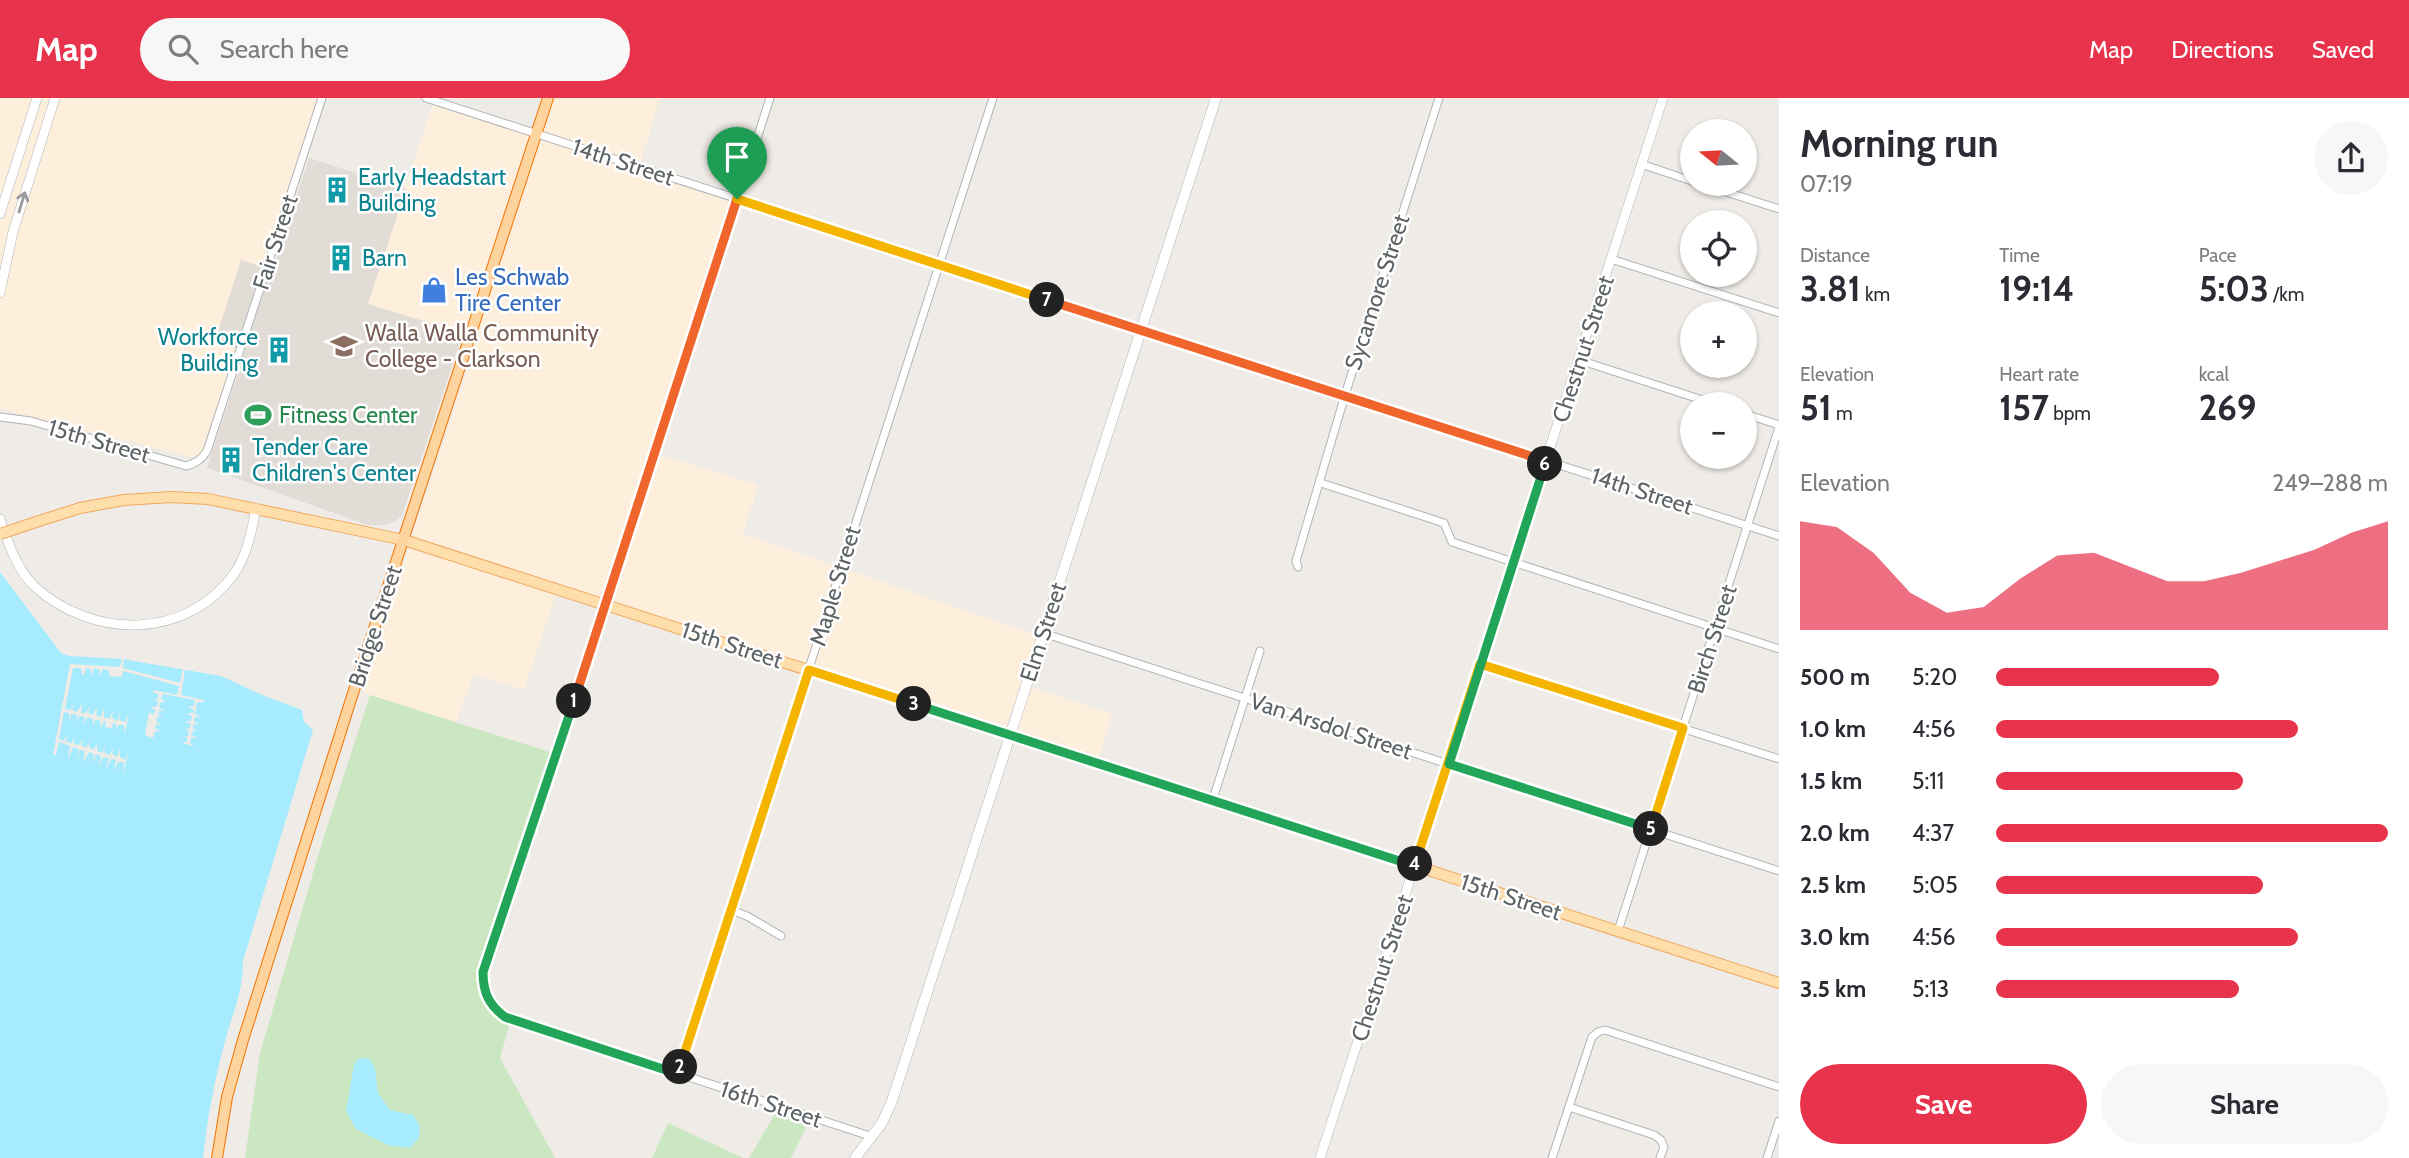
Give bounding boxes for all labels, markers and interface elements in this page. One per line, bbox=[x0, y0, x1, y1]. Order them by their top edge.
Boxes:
search box bbox=[140, 18, 630, 81]
text: Map bbox=[35, 29, 98, 69]
icon: search bbox=[164, 30, 202, 68]
text: Search here bbox=[220, 33, 349, 65]
text: Map bbox=[2089, 35, 2133, 64]
text: Directions bbox=[2171, 35, 2274, 64]
text: Saved bbox=[2312, 35, 2374, 64]
north arrow bbox=[1680, 119, 1757, 196]
map controls bbox=[1680, 119, 1757, 469]
text: Morning run bbox=[1800, 120, 1999, 167]
button: share bbox=[2314, 121, 2388, 195]
pin bbox=[707, 127, 767, 199]
street label: 14th Street bbox=[569, 132, 678, 192]
icon: arrive bbox=[718, 138, 756, 176]
place label: Early Headstart Building bbox=[358, 163, 506, 217]
text: 07:19 bbox=[1800, 170, 1853, 198]
building icon: Early Headstart Building bbox=[322, 175, 352, 205]
street label: Fair Street bbox=[247, 191, 304, 293]
one-way arrow bbox=[16, 192, 29, 214]
button: locate bbox=[1680, 210, 1757, 287]
street label: Sycamore Street bbox=[1339, 211, 1415, 373]
building icon: Barn bbox=[326, 243, 356, 273]
place label: Barn bbox=[362, 244, 407, 272]
text: Distance bbox=[1800, 244, 1870, 267]
text: Time bbox=[1999, 244, 2040, 267]
text: Pace bbox=[2199, 244, 2237, 267]
place label: Les Schwab Tire Center bbox=[455, 263, 570, 317]
text: 3.81 bbox=[1800, 267, 1861, 310]
text: 19:14 bbox=[1999, 267, 2074, 310]
text: 5:03 bbox=[2199, 267, 2269, 310]
street label: Chestnut Street bbox=[1546, 272, 1620, 426]
shop icon: Les Schwab Tire Center bbox=[419, 275, 449, 305]
pin: 7 bbox=[1030, 282, 1064, 318]
text: km bbox=[1861, 283, 1890, 306]
text: /km bbox=[2269, 283, 2304, 306]
text: 7 bbox=[1042, 288, 1051, 311]
button: + bbox=[1680, 301, 1757, 378]
place label: Walla Walla Community College - Clarkson bbox=[365, 319, 599, 373]
place label: Workforce Building bbox=[158, 323, 259, 377]
school or university icon: Walla Walla Community College - Clarkson bbox=[329, 331, 359, 361]
building icon: Workforce Building bbox=[264, 335, 294, 365]
text: Elevation bbox=[1800, 363, 1874, 386]
text: Heart rate bbox=[1999, 363, 2079, 386]
text: kcal bbox=[2199, 363, 2229, 386]
text: 51 bbox=[1800, 386, 1832, 429]
text: 157 bbox=[1999, 386, 2049, 429]
text: 269 bbox=[2199, 386, 2257, 429]
button: − bbox=[1680, 392, 1757, 469]
sports icon: Fitness Center bbox=[243, 400, 273, 430]
place label: Fitness Center bbox=[279, 401, 418, 429]
text: m bbox=[1832, 402, 1853, 425]
text: bpm bbox=[2049, 402, 2091, 425]
street label: 15th Street bbox=[45, 413, 153, 469]
place label: Tender Care Children's Center bbox=[252, 433, 417, 487]
building icon: Tender Care Children's Center bbox=[216, 445, 246, 475]
pin: 6 bbox=[1528, 446, 1562, 482]
text: 6 bbox=[1539, 452, 1550, 475]
street label: 14th Street bbox=[1588, 461, 1697, 521]
text: Elevation bbox=[1800, 469, 1890, 497]
text: 249–288 m bbox=[2272, 469, 2388, 497]
street label: Maple Street bbox=[804, 522, 867, 649]
street label: Bridge Street bbox=[342, 562, 408, 690]
street label: Elm Street bbox=[1014, 579, 1072, 685]
street label: Birch Street bbox=[1681, 581, 1743, 697]
street label: 15th Street bbox=[678, 616, 786, 675]
text: 500 m bbox=[1800, 663, 1870, 691]
text: 5:20 bbox=[1912, 663, 1957, 691]
pin: 1 bbox=[556, 684, 592, 718]
pin: 3 bbox=[897, 686, 932, 722]
street label: Van Arsdol Street bbox=[1247, 687, 1416, 765]
text: 1 bbox=[570, 689, 577, 712]
text: 3 bbox=[908, 692, 919, 715]
text: 1.0 km bbox=[1800, 715, 1866, 743]
text: 4:56 bbox=[1912, 715, 1956, 743]
text: 1.5 km bbox=[1800, 767, 1862, 795]
text: 5:11 bbox=[1912, 767, 1944, 795]
pin: 5 bbox=[1634, 812, 1668, 846]
text: 5 bbox=[1645, 817, 1656, 840]
text: 2.0 km bbox=[1800, 819, 1870, 847]
text: 4:37 bbox=[1912, 819, 1954, 847]
pin: 4 bbox=[1398, 846, 1432, 882]
text: 4 bbox=[1409, 852, 1420, 875]
street label: 15th Street bbox=[1457, 868, 1565, 927]
text: 2.5 km bbox=[1800, 871, 1866, 899]
text: 5:05 bbox=[1912, 871, 1958, 899]
street label: Chestnut Street bbox=[1345, 891, 1419, 1045]
text: 3.0 km bbox=[1800, 923, 1870, 951]
text: 4:56 bbox=[1912, 923, 1956, 951]
text: 3.5 km bbox=[1800, 975, 1866, 1003]
text: 5:13 bbox=[1912, 975, 1949, 1003]
pin: 2 bbox=[662, 1049, 698, 1084]
text: 2 bbox=[674, 1055, 685, 1078]
button: Save bbox=[1800, 1064, 2087, 1144]
button: Share bbox=[2101, 1064, 2388, 1144]
street label: 16th Street bbox=[717, 1074, 826, 1134]

